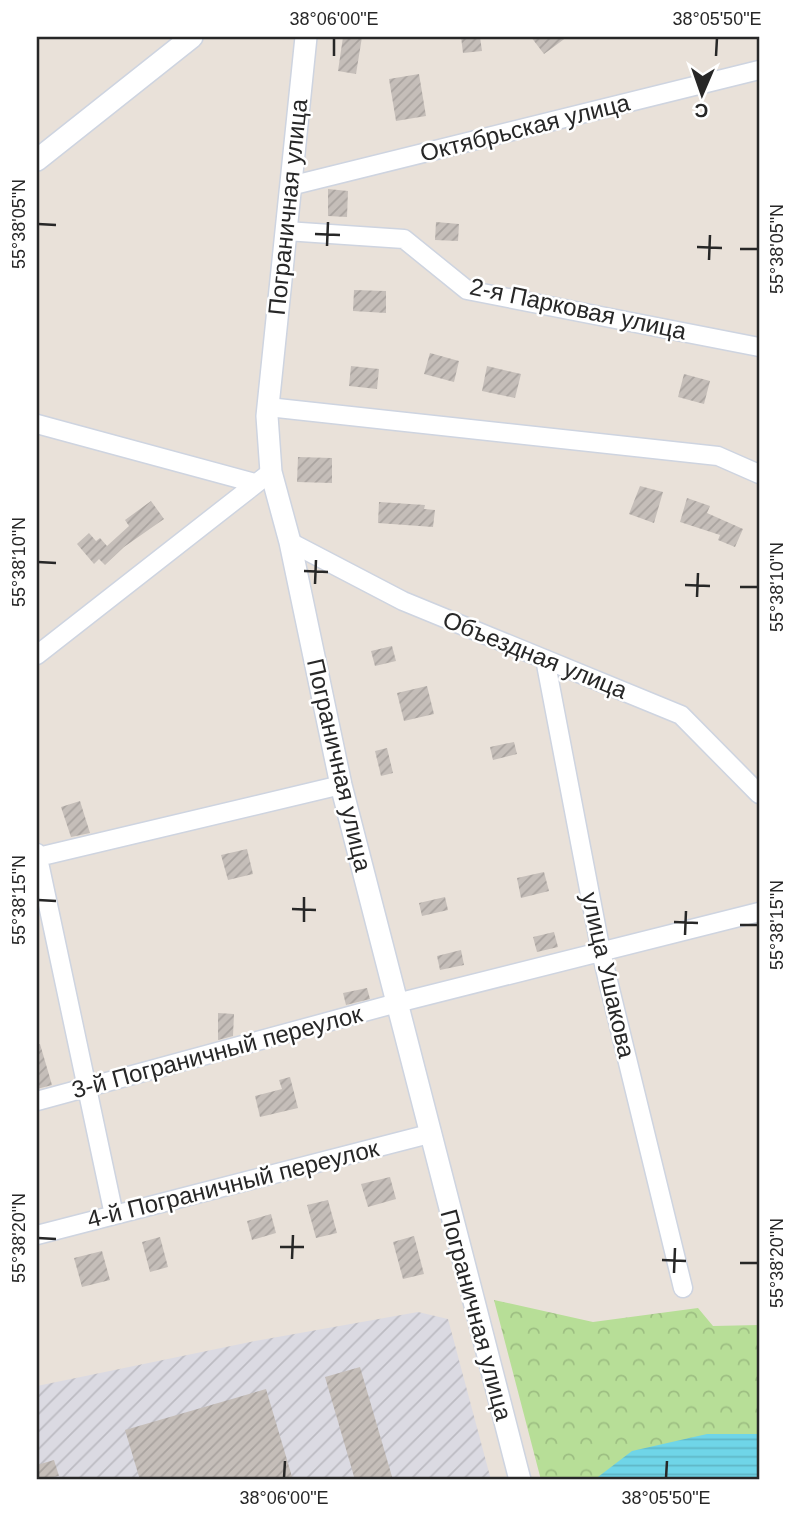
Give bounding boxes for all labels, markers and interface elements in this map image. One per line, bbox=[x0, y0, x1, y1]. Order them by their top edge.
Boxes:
text: 38°06'00"E bbox=[289, 9, 379, 29]
text: 38°05'50"E bbox=[672, 9, 762, 29]
north arrow bbox=[666, 60, 736, 130]
street label: Октябрьская улица bbox=[417, 88, 633, 167]
street label: Пограничная улица bbox=[263, 97, 312, 316]
text: С bbox=[694, 100, 709, 121]
text: 55°38'05"N bbox=[9, 179, 29, 269]
text: 55°38'05"N bbox=[767, 204, 787, 294]
street label: 2-я Парковая улица bbox=[467, 272, 689, 345]
text: 55°38'10"N bbox=[9, 517, 29, 607]
text: 55°38'10"N bbox=[767, 542, 787, 632]
street label: Объездная улица bbox=[439, 605, 632, 704]
street label: Пограничная улица bbox=[302, 656, 377, 874]
text: 55°38'15"N bbox=[9, 855, 29, 945]
text: 55°38'15"N bbox=[767, 880, 787, 970]
street label: улица Ушакова bbox=[576, 889, 641, 1061]
street label: 3-й Пограничный переулок bbox=[69, 1000, 366, 1103]
street label: 4-й Пограничный переулок bbox=[84, 1134, 382, 1233]
text: 55°38'20"N bbox=[9, 1193, 29, 1283]
street label: Пограничная улица bbox=[435, 1206, 518, 1424]
text: 55°38'20"N bbox=[767, 1218, 787, 1308]
text: 38°06'00"E bbox=[239, 1488, 329, 1508]
text: 38°05'50"E bbox=[621, 1488, 711, 1508]

